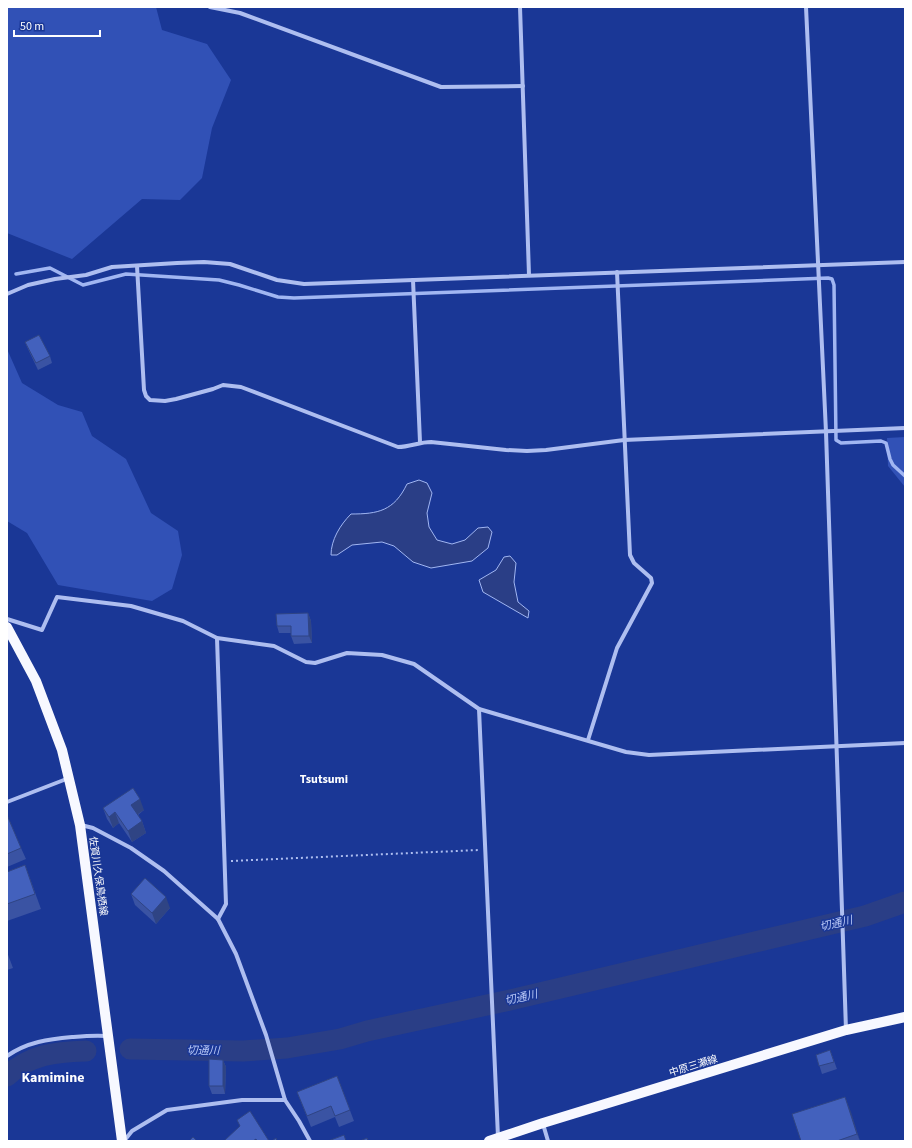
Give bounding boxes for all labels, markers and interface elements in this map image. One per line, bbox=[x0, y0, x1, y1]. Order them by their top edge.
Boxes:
scale bar bbox=[14, 12, 100, 38]
text: 50 m bbox=[20, 18, 44, 35]
district label: Tsutsumi bbox=[300, 771, 348, 788]
street label: 佐賀川久保鳥栖線 bbox=[86, 836, 111, 917]
water label: 切通川 bbox=[818, 912, 855, 935]
water label: 切通川 bbox=[503, 986, 540, 1009]
water label: 切通川 bbox=[186, 1043, 221, 1058]
street label: 中原三瀬線 bbox=[667, 1052, 719, 1080]
district label: Kamimine bbox=[22, 1068, 84, 1088]

